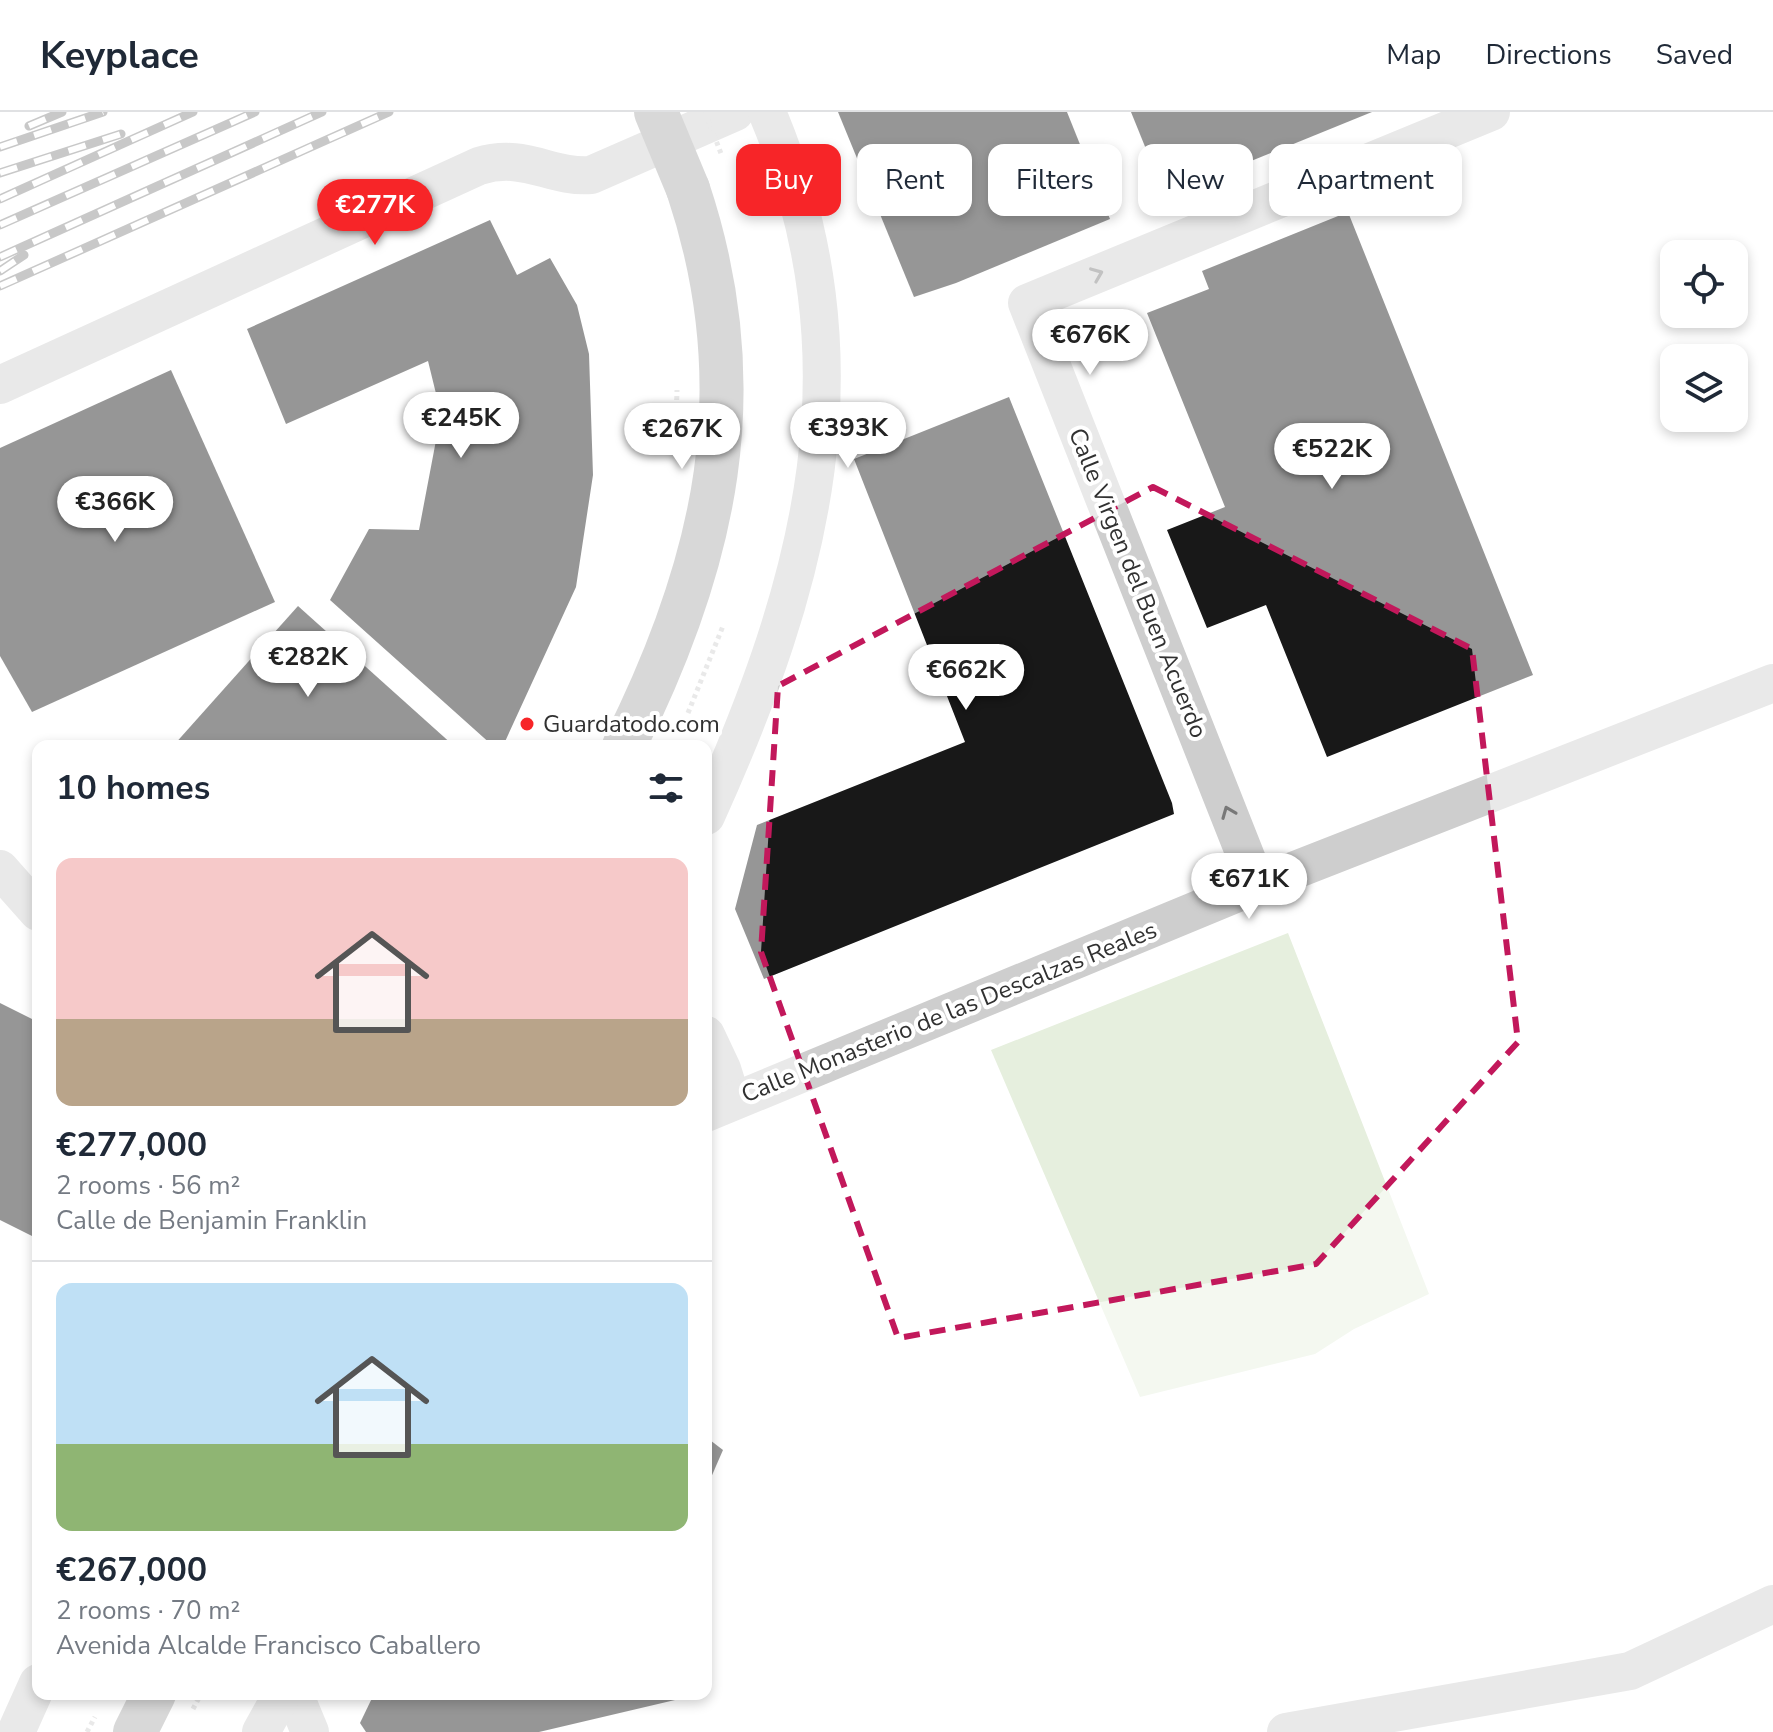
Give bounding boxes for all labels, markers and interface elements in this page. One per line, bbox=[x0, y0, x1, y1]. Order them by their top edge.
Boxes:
text: Keyplace bbox=[40, 30, 199, 81]
text: Map bbox=[1386, 36, 1441, 74]
text: Directions bbox=[1485, 36, 1612, 74]
text: Saved bbox=[1656, 36, 1733, 74]
chip: Buy bbox=[736, 144, 841, 216]
chip: Rent bbox=[857, 144, 972, 216]
chip: Filters bbox=[988, 144, 1122, 216]
chip: New bbox=[1138, 144, 1253, 216]
chip: Apartment bbox=[1269, 144, 1462, 216]
pin: €277K bbox=[319, 179, 431, 247]
text: €277K bbox=[335, 187, 415, 222]
map controls bbox=[1660, 240, 1748, 432]
button: locate bbox=[1660, 240, 1748, 328]
one-way arrow bbox=[1089, 267, 1103, 283]
pin: €676K bbox=[1034, 309, 1146, 377]
text: €676K bbox=[1050, 317, 1130, 352]
button: layers bbox=[1660, 344, 1748, 432]
pin: €245K bbox=[405, 392, 517, 460]
text: €245K bbox=[421, 400, 501, 435]
pin: €393K bbox=[792, 402, 904, 470]
pin: €267K bbox=[626, 403, 738, 471]
text: €393K bbox=[808, 410, 888, 445]
text: €267K bbox=[642, 411, 722, 446]
street label: Calle Virgen del Buen Acuerdo bbox=[1061, 423, 1215, 743]
pin: €522K bbox=[1276, 423, 1388, 491]
text: €522K bbox=[1292, 431, 1372, 466]
pin: €366K bbox=[59, 476, 171, 544]
text: €366K bbox=[75, 484, 155, 519]
pin: €282K bbox=[252, 631, 364, 699]
text: €282K bbox=[268, 639, 348, 674]
pin: €662K bbox=[910, 644, 1022, 712]
text: €662K bbox=[926, 652, 1006, 687]
place label: Guardatodo.com bbox=[543, 708, 720, 740]
marker: Guardatodo.com bbox=[518, 715, 536, 733]
text: 10 homes bbox=[56, 765, 210, 811]
icon: filters bbox=[644, 766, 688, 810]
one-way arrow bbox=[1221, 806, 1238, 820]
pin: €671K bbox=[1193, 853, 1305, 921]
text: €671K bbox=[1209, 861, 1289, 896]
icon: home bbox=[300, 910, 444, 1054]
street label: Calle Monasterio de las Descalzas Reales bbox=[737, 914, 1161, 1110]
text: €277,000 bbox=[56, 1122, 207, 1168]
text: 2 rooms · 56 m² bbox=[56, 1168, 240, 1203]
text: Calle de Benjamin Franklin bbox=[56, 1203, 367, 1238]
icon: home bbox=[300, 1335, 444, 1479]
text: €267,000 bbox=[56, 1547, 207, 1593]
text: 2 rooms · 70 m² bbox=[56, 1593, 240, 1628]
text: Avenida Alcalde Francisco Caballero bbox=[56, 1628, 481, 1663]

